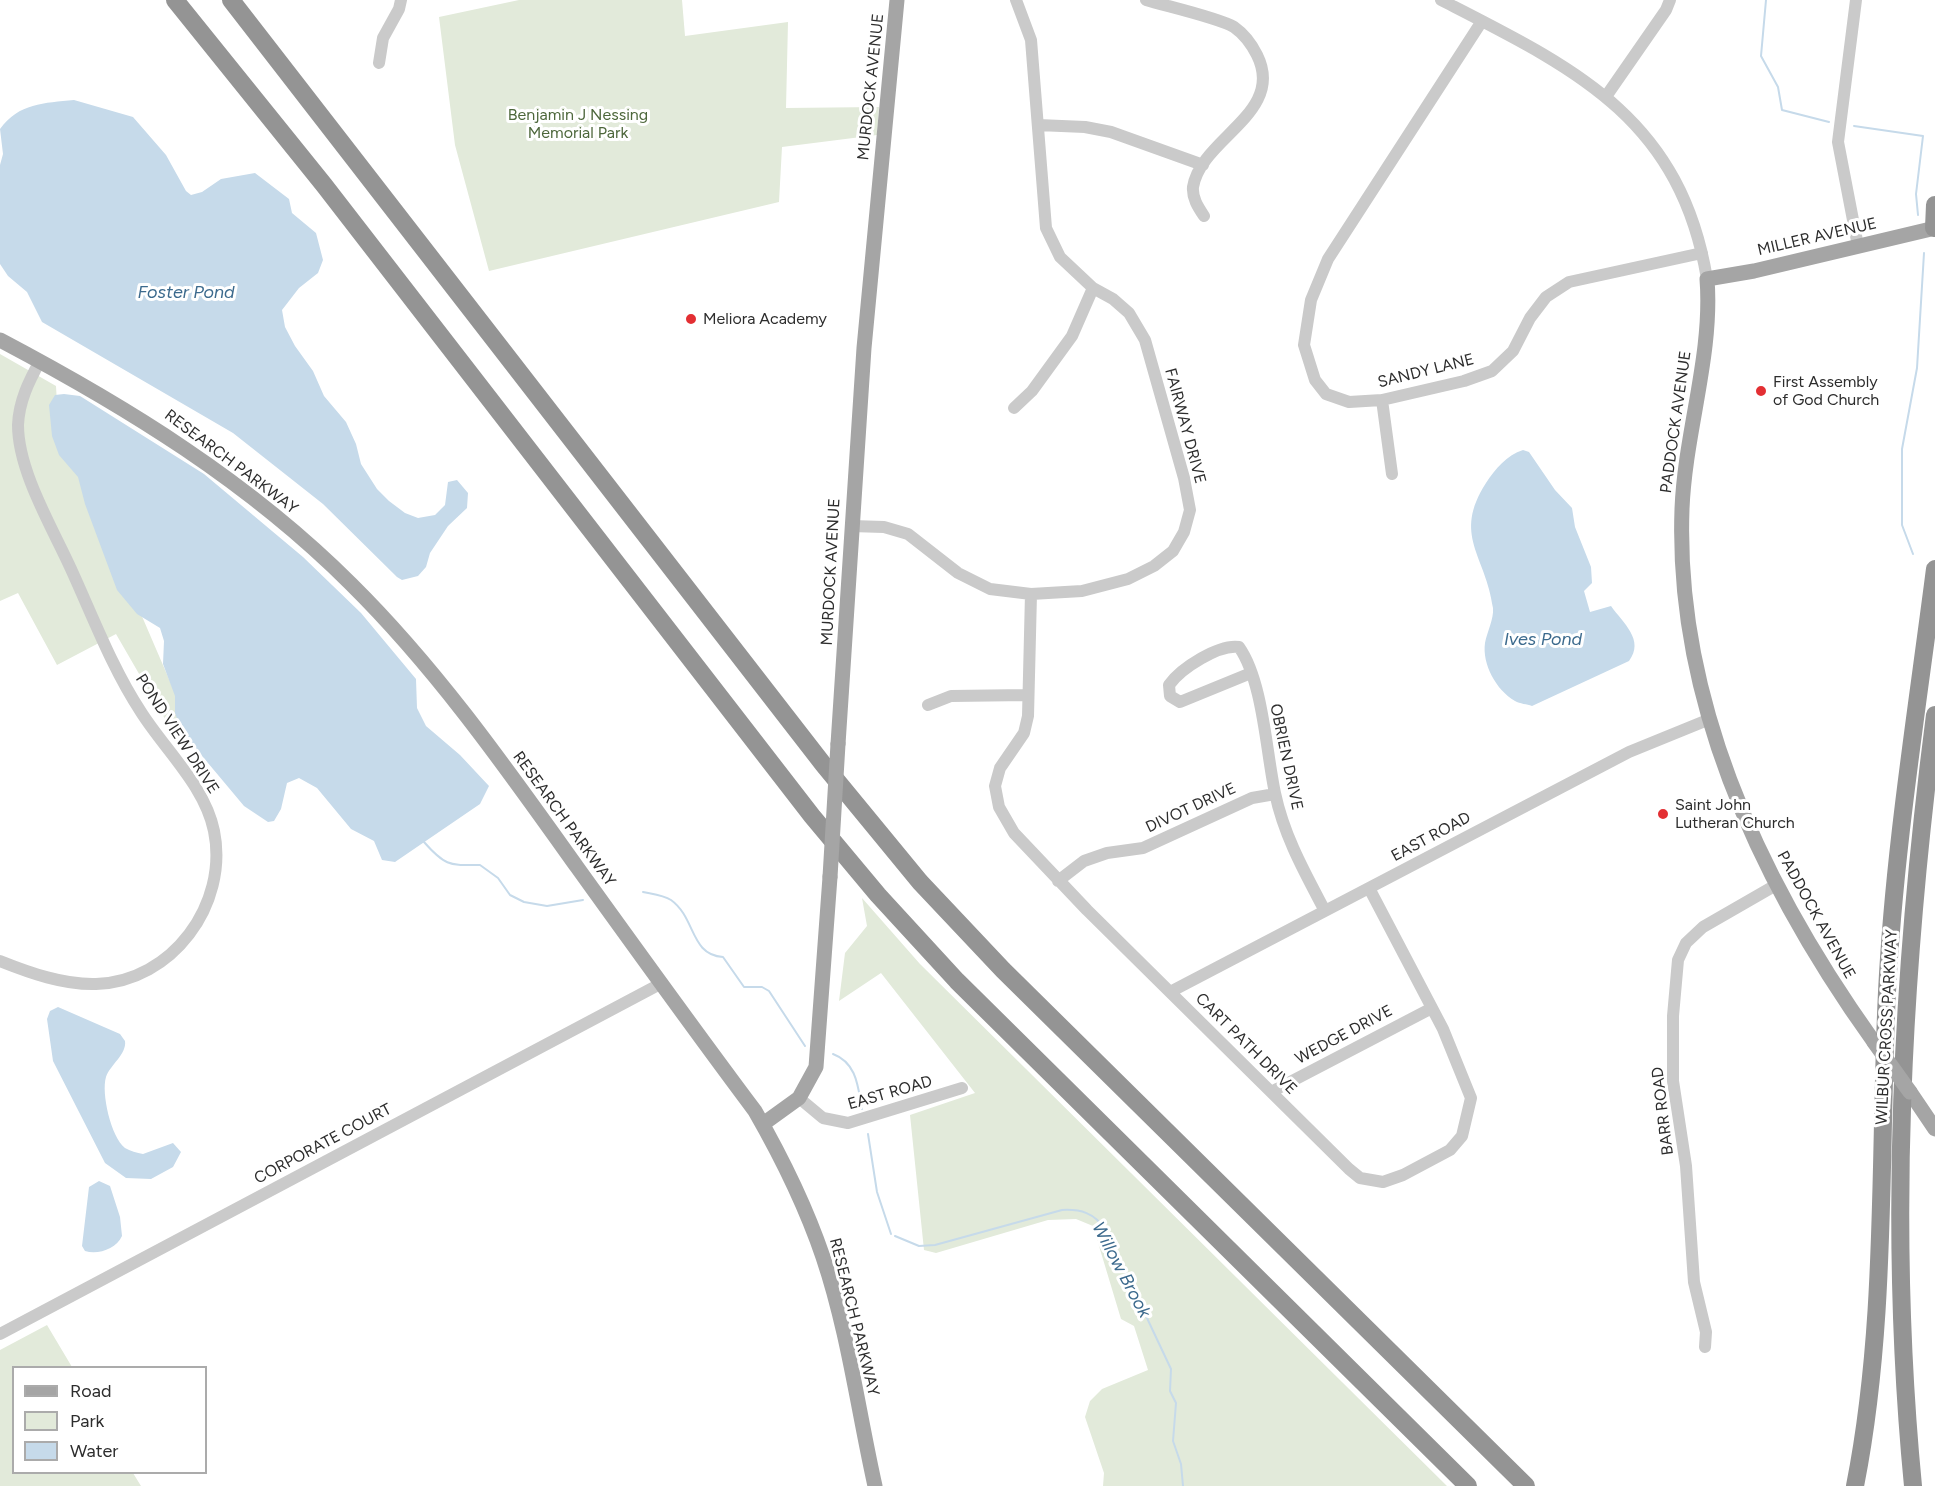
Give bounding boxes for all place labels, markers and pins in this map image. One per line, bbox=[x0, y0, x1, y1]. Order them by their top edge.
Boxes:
place label: Meliora Academy bbox=[703, 309, 827, 329]
marker: Meliora Academy bbox=[684, 312, 698, 326]
place label: First Assembly of God Church bbox=[1773, 372, 1879, 410]
marker: First Assembly of God Church bbox=[1754, 384, 1768, 398]
place label: Saint John Lutheran Church bbox=[1675, 795, 1795, 833]
marker: Saint John Lutheran Church bbox=[1656, 807, 1670, 821]

